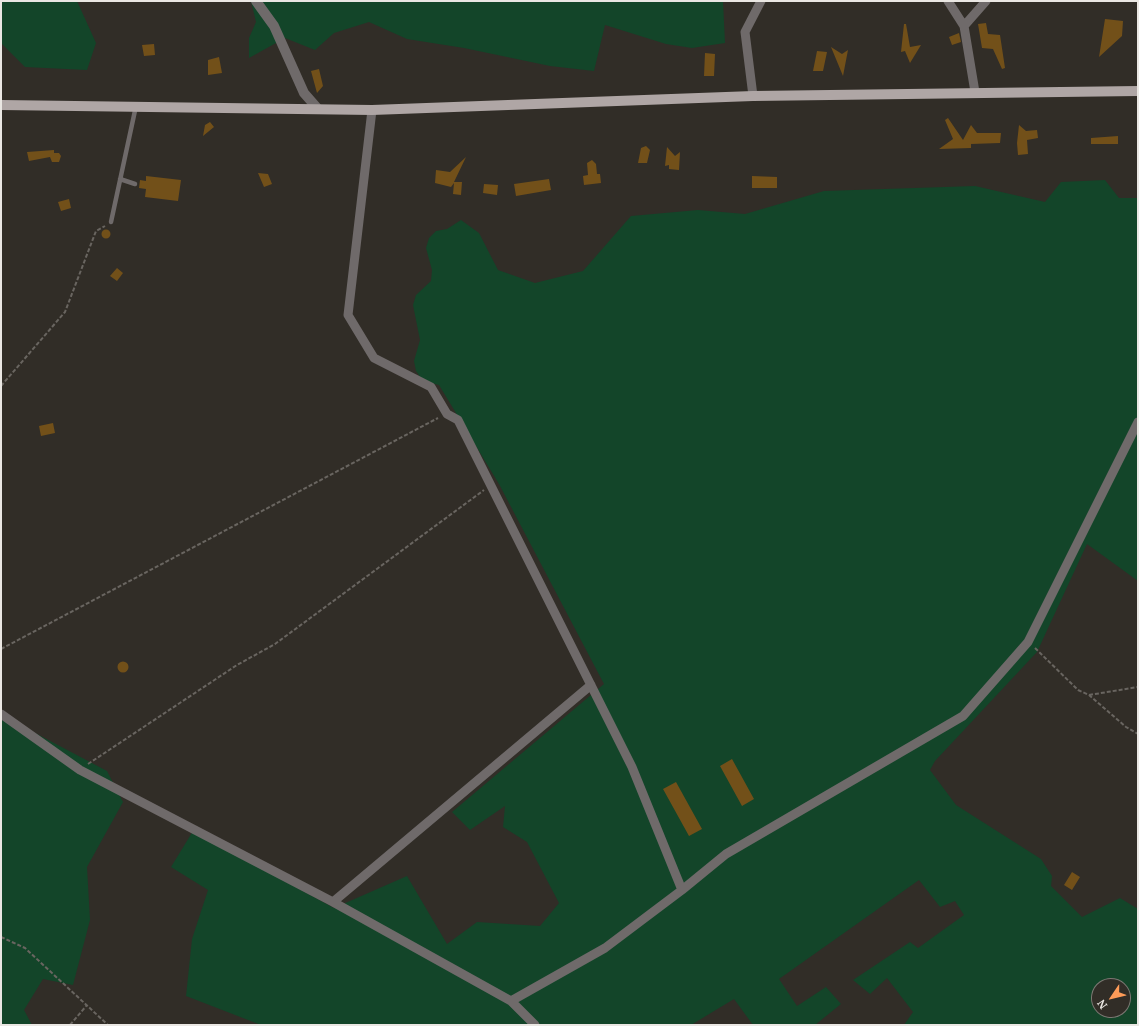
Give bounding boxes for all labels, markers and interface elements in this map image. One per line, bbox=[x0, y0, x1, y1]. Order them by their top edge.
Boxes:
north arrow bbox=[1091, 978, 1131, 1018]
text: N bbox=[1094, 997, 1110, 1012]

